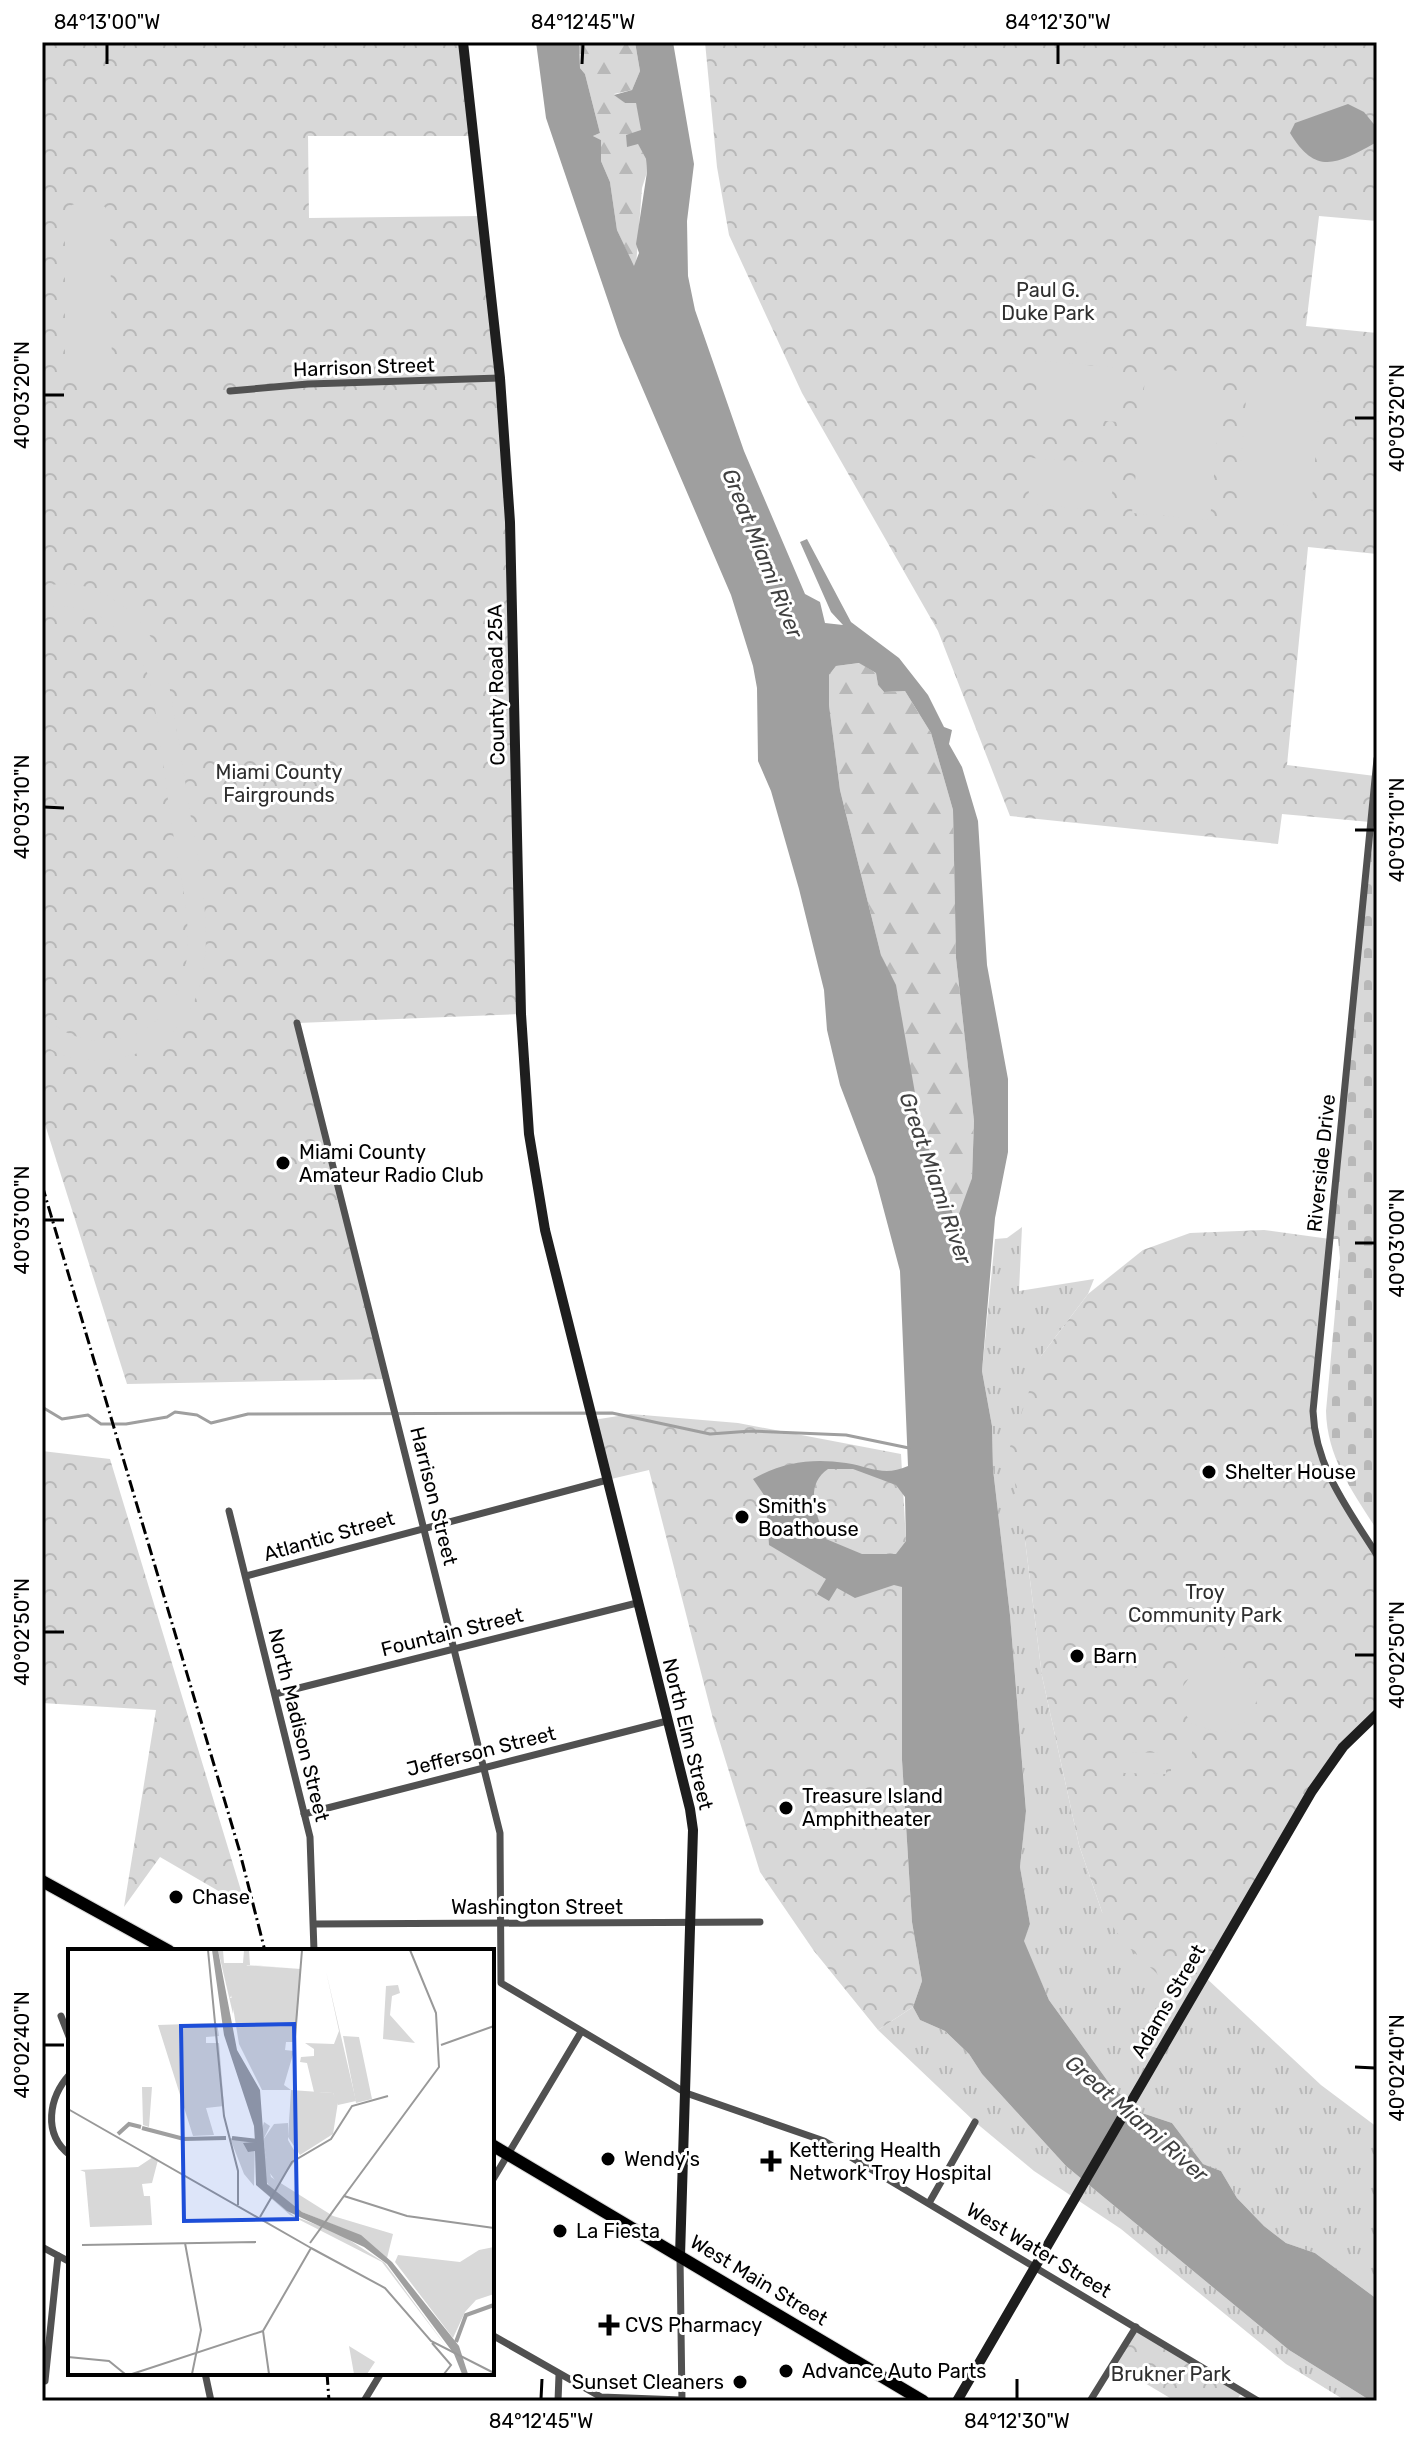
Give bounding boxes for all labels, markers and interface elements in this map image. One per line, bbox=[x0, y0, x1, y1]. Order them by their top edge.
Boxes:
text: 84°13'00"W bbox=[54, 10, 160, 34]
text: 84°12'45"W bbox=[531, 10, 635, 34]
text: 84°12'30"W bbox=[1005, 10, 1111, 34]
park label: Paul G. Duke Park bbox=[1001, 278, 1095, 325]
text: 40°03'20"N bbox=[10, 341, 34, 449]
street label: Harrison Street bbox=[293, 353, 435, 381]
text: 40°03'20"N bbox=[1385, 364, 1409, 472]
water label: Great Miami River bbox=[716, 464, 810, 644]
street label: County Road 25A bbox=[483, 604, 509, 766]
text: 40°03'10"N bbox=[10, 755, 34, 859]
park label: Miami County Fairgrounds bbox=[216, 760, 342, 807]
text: 40°03'10"N bbox=[1385, 778, 1409, 882]
water label: Great Miami River bbox=[893, 1088, 978, 1270]
street label: Riverside Drive bbox=[1302, 1093, 1340, 1233]
place label: Miami County Amateur Radio Club bbox=[299, 1140, 484, 1187]
marker: Miami County Amateur Radio Club bbox=[274, 1154, 292, 1172]
text: 40°03'00"N bbox=[10, 1166, 34, 1274]
text: 40°03'00"N bbox=[1385, 1189, 1409, 1297]
street label: Harrison Street bbox=[405, 1424, 463, 1568]
place label: Shelter House bbox=[1225, 1460, 1356, 1484]
marker: Shelter House bbox=[1200, 1463, 1218, 1481]
place label: Smith's Boathouse bbox=[758, 1494, 859, 1541]
street label: Atlantic Street bbox=[261, 1506, 397, 1566]
marker: Smith's Boathouse bbox=[733, 1508, 751, 1526]
text: 40°02'50"N bbox=[10, 1578, 34, 1686]
park label: Troy Community Park bbox=[1128, 1580, 1283, 1627]
text: 40°02'50"N bbox=[1385, 1601, 1409, 1709]
street label: Fountain Street bbox=[379, 1603, 526, 1661]
street label: North Madison Street bbox=[263, 1626, 335, 1824]
place label: Barn bbox=[1093, 1644, 1137, 1668]
marker: Barn bbox=[1068, 1647, 1086, 1665]
street label: North Elm Street bbox=[658, 1656, 718, 1812]
street label: Jefferson Street bbox=[404, 1721, 558, 1781]
place label: Treasure Island Amphitheater bbox=[802, 1784, 943, 1831]
marker: Treasure Island Amphitheater bbox=[777, 1799, 795, 1817]
place label: Chase bbox=[192, 1885, 250, 1909]
marker: Chase bbox=[167, 1888, 185, 1906]
street label: Washington Street bbox=[451, 1895, 623, 1919]
street label: Adams Street bbox=[1126, 1940, 1210, 2062]
inset map bbox=[68, 1949, 494, 2375]
text: 40°02'40"N bbox=[10, 1991, 34, 2099]
text: 40°02'40"N bbox=[1385, 2014, 1409, 2122]
water label: Great Miami River bbox=[1060, 2049, 1215, 2189]
place label: Kettering Health Network Troy Hospital bbox=[789, 2138, 992, 2185]
place label: Wendy's bbox=[624, 2147, 700, 2171]
marker: Wendy's bbox=[599, 2150, 617, 2168]
marker: Kettering Health Network Troy Hospital bbox=[760, 2150, 782, 2172]
street label: West Water Street bbox=[962, 2197, 1116, 2303]
place label: La Fiesta bbox=[576, 2219, 660, 2243]
marker: La Fiesta bbox=[551, 2222, 569, 2240]
street label: West Main Street bbox=[686, 2229, 832, 2331]
place label: CVS Pharmacy bbox=[625, 2313, 762, 2337]
marker: CVS Pharmacy bbox=[600, 2316, 618, 2334]
place label: Advance Auto Parts bbox=[802, 2359, 986, 2383]
marker: Advance Auto Parts bbox=[777, 2362, 795, 2380]
park label: Brukner Park bbox=[1111, 2362, 1232, 2386]
place label: Sunset Cleaners bbox=[572, 2370, 724, 2394]
marker: Sunset Cleaners bbox=[731, 2373, 749, 2391]
text: 84°12'45"W bbox=[489, 2409, 593, 2433]
text: 84°12'30"W bbox=[964, 2409, 1070, 2433]

